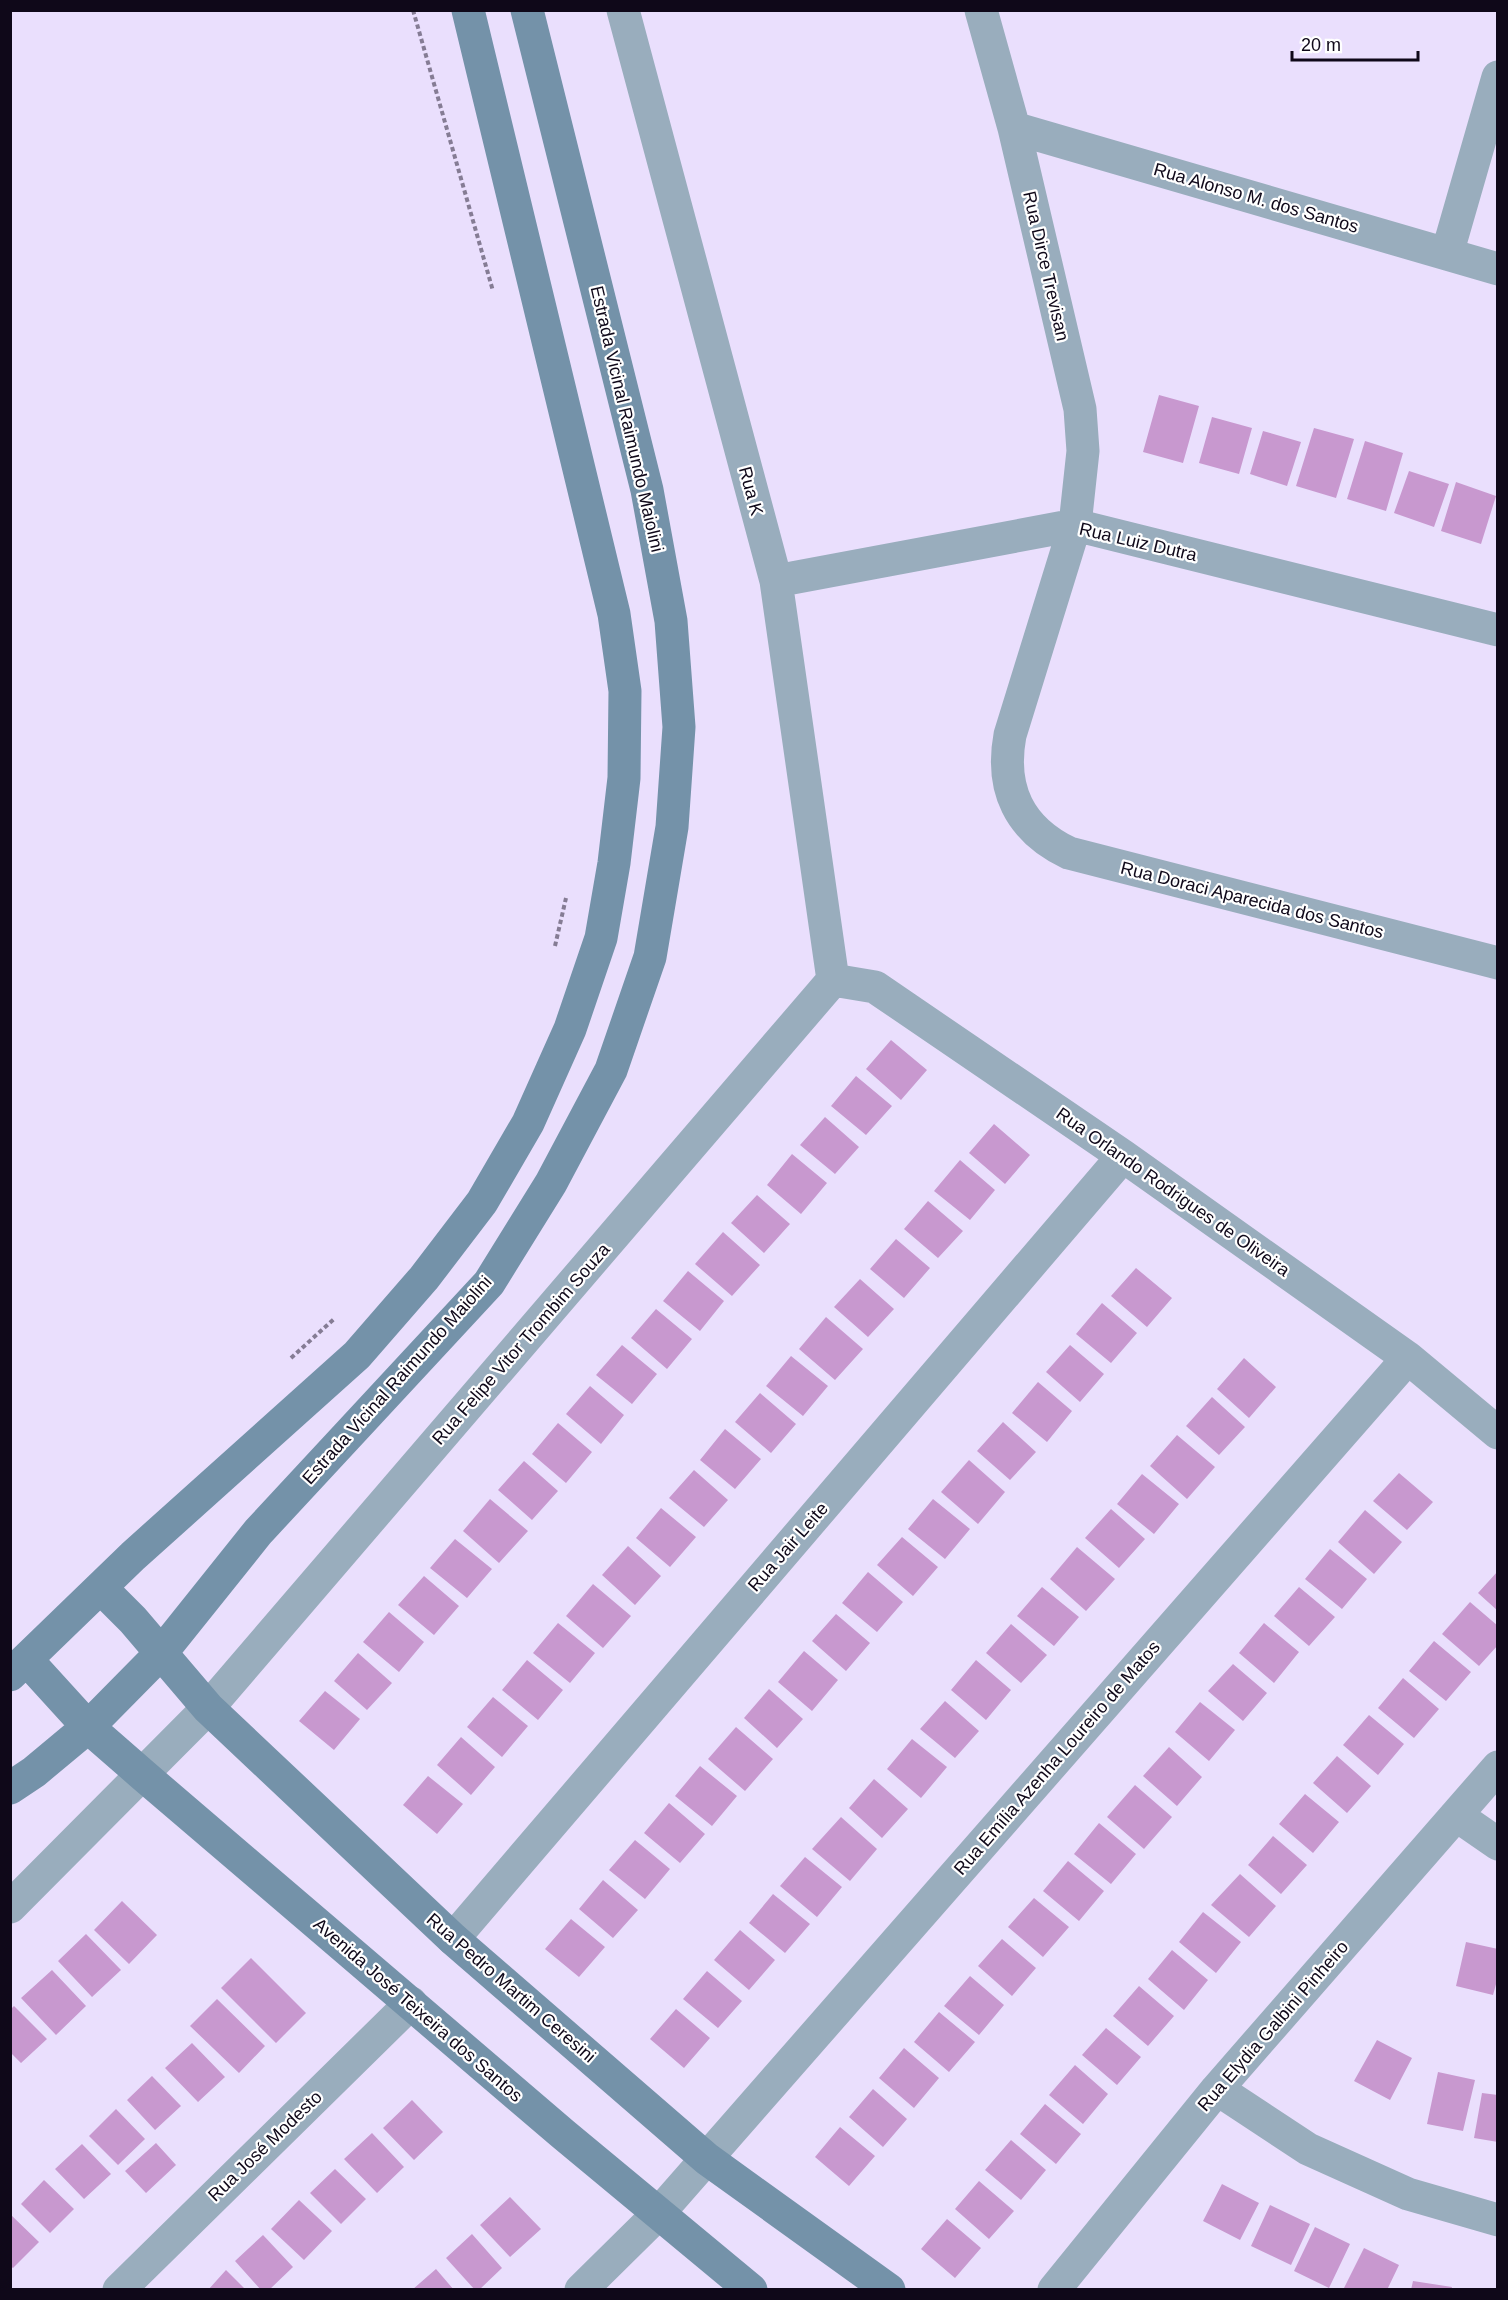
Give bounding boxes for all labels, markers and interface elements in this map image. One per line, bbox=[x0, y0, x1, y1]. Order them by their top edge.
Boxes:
scale bar bbox=[1292, 24, 1418, 62]
text: 20 m bbox=[1301, 35, 1341, 55]
street label: Rua Alonso M. dos Santos bbox=[1151, 159, 1361, 237]
street label: Rua Dirce Trevisan bbox=[1019, 189, 1073, 343]
street label: Estrada Vicinal Raimundo Maiolini bbox=[587, 284, 667, 554]
street label: Rua K bbox=[735, 464, 767, 518]
street label: Rua Luiz Dutra bbox=[1077, 519, 1200, 565]
street label: Rua Doraci Aparecida dos Santos bbox=[1119, 858, 1385, 942]
street label: Rua Orlando Rodrigues de Oliveira bbox=[1053, 1103, 1294, 1281]
street label: Rua Felipe Vitor Trombim Souza bbox=[428, 1239, 614, 1449]
street label: Estrada Vicinal Raimundo Maiolini bbox=[298, 1272, 496, 1488]
street label: Rua Jair Leite bbox=[744, 1499, 832, 1595]
street label: Rua Emília Azenha Loureiro de Matos bbox=[950, 1637, 1164, 1879]
street label: Rua Pedro Martim Ceresini bbox=[423, 1909, 599, 2067]
street label: Avenida José Teixeira dos Santos bbox=[310, 1914, 526, 2106]
street label: Rua Elydia Galbini Pinheiro bbox=[1194, 1937, 1352, 2115]
street label: Rua José Modesto bbox=[204, 2087, 326, 2205]

